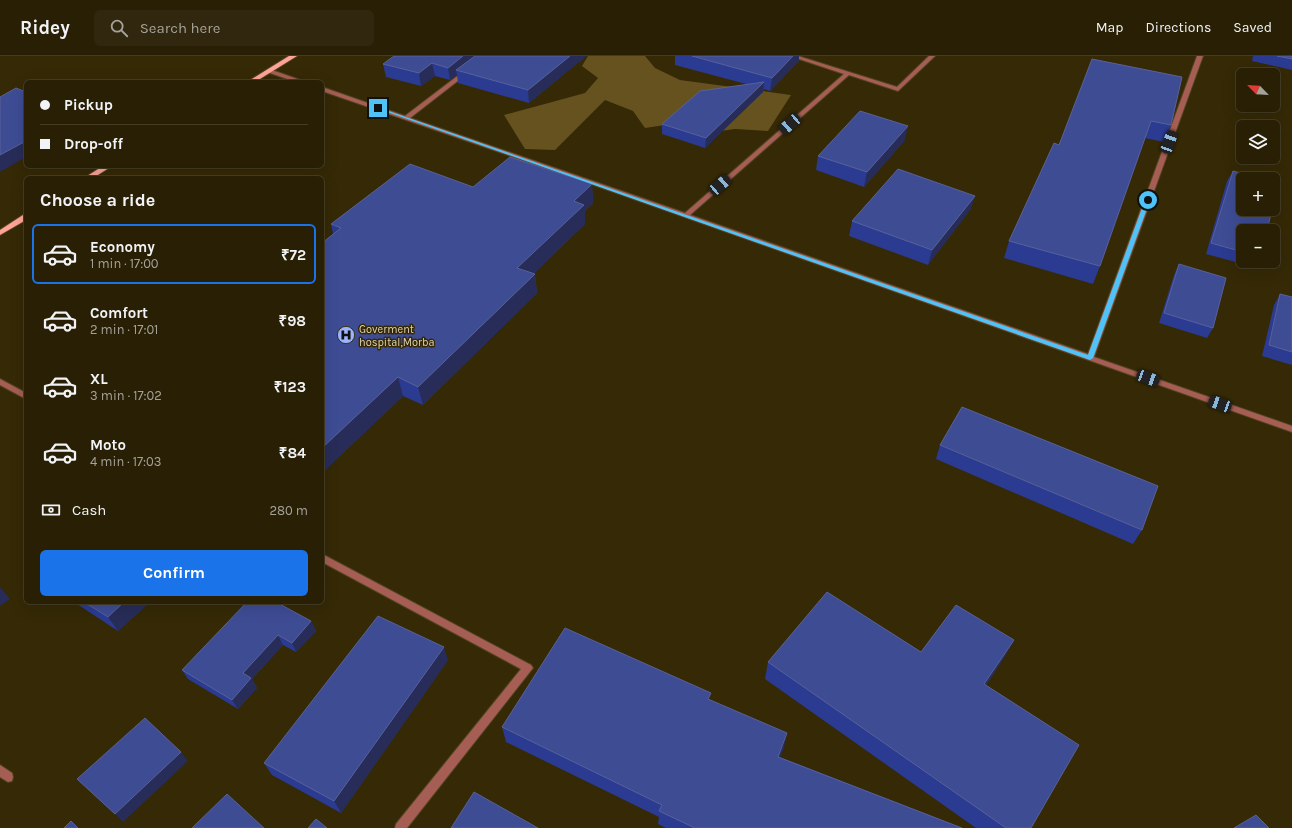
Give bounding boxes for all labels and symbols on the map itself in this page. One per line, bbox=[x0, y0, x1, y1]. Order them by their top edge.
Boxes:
north arrow bbox=[1236, 68, 1280, 112]
route end bbox=[369, 99, 387, 117]
car bbox=[777, 112, 803, 136]
car bbox=[1159, 129, 1179, 155]
car bbox=[707, 173, 733, 197]
route start bbox=[1139, 191, 1157, 209]
place label: Goverment hospital,Morba bbox=[359, 323, 435, 349]
hospital icon: Goverment hospital,Morba bbox=[336, 325, 356, 345]
car bbox=[1135, 368, 1161, 388]
car bbox=[1207, 394, 1233, 414]

